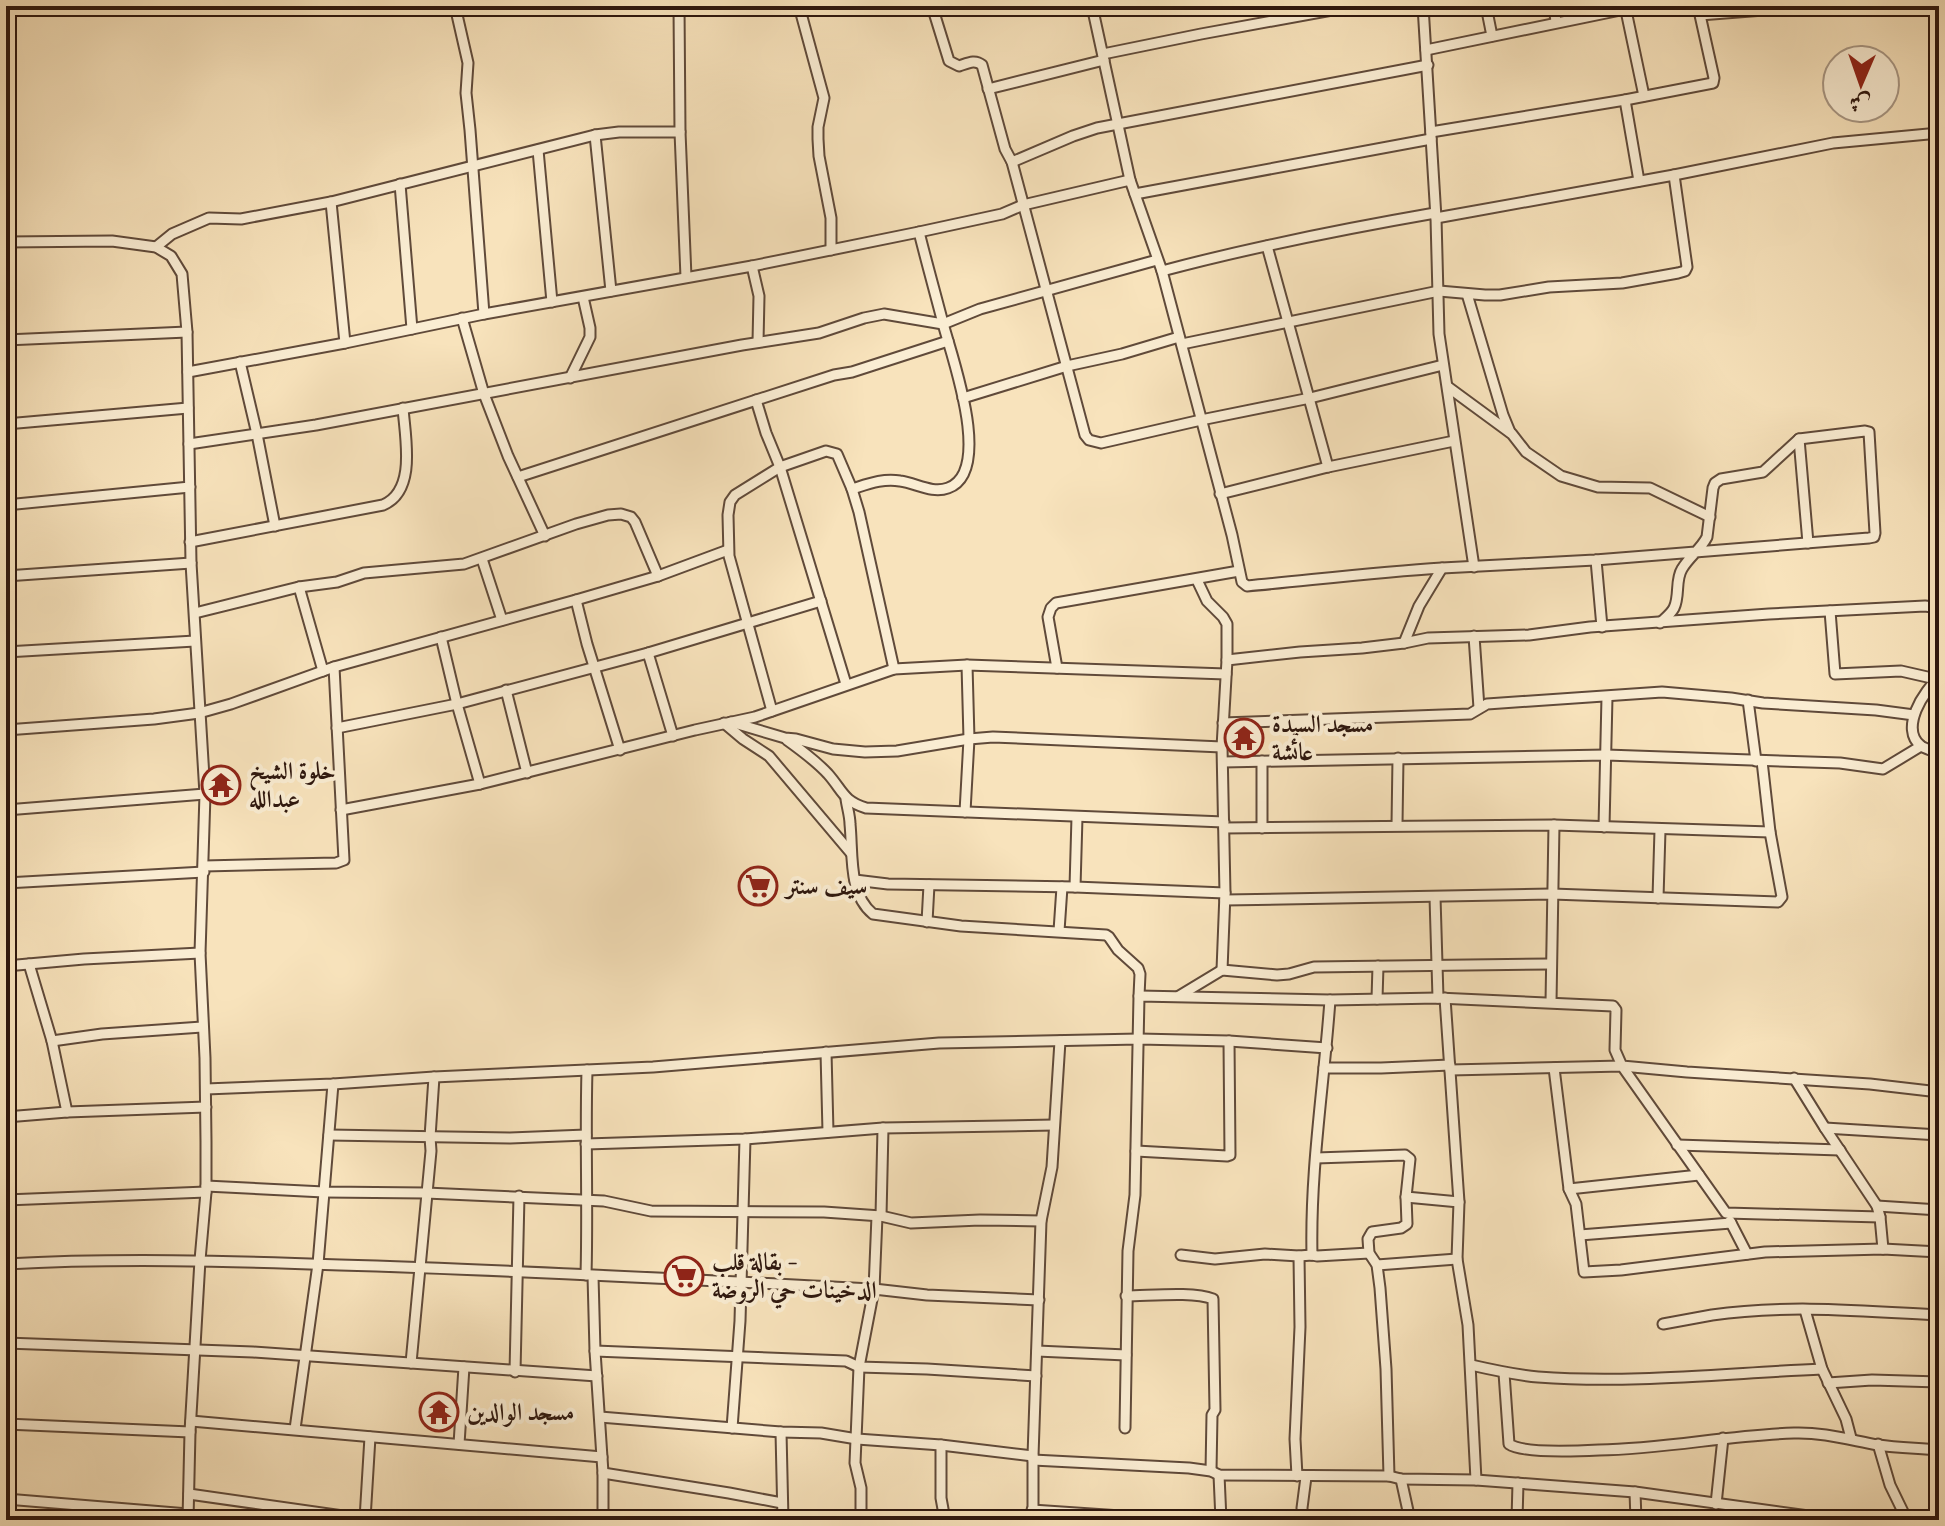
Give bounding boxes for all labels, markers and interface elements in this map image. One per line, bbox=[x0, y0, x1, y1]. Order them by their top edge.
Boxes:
north arrow bbox=[1821, 44, 1901, 124]
text: ش bbox=[1849, 90, 1872, 116]
place label: مسجد السيدة عائشة bbox=[1272, 710, 1373, 766]
temple icon: مسجد السيدة عائشة bbox=[1223, 717, 1265, 759]
place label: خلوة الشيخ عبدالله bbox=[249, 757, 336, 813]
temple icon: خلوة الشيخ عبدالله bbox=[200, 764, 242, 806]
supermarket icon: سيف سنتر bbox=[737, 865, 779, 907]
place label: سيف سنتر bbox=[783, 872, 867, 900]
place label: بقالة قلب - الدخينات حي الروضة bbox=[712, 1248, 877, 1309]
supermarket icon: بقالة قلب - الدخينات حي الروضة bbox=[663, 1255, 705, 1297]
temple icon: مسجد الوالدين bbox=[418, 1391, 460, 1433]
place label: مسجد الوالدين bbox=[467, 1398, 574, 1427]

